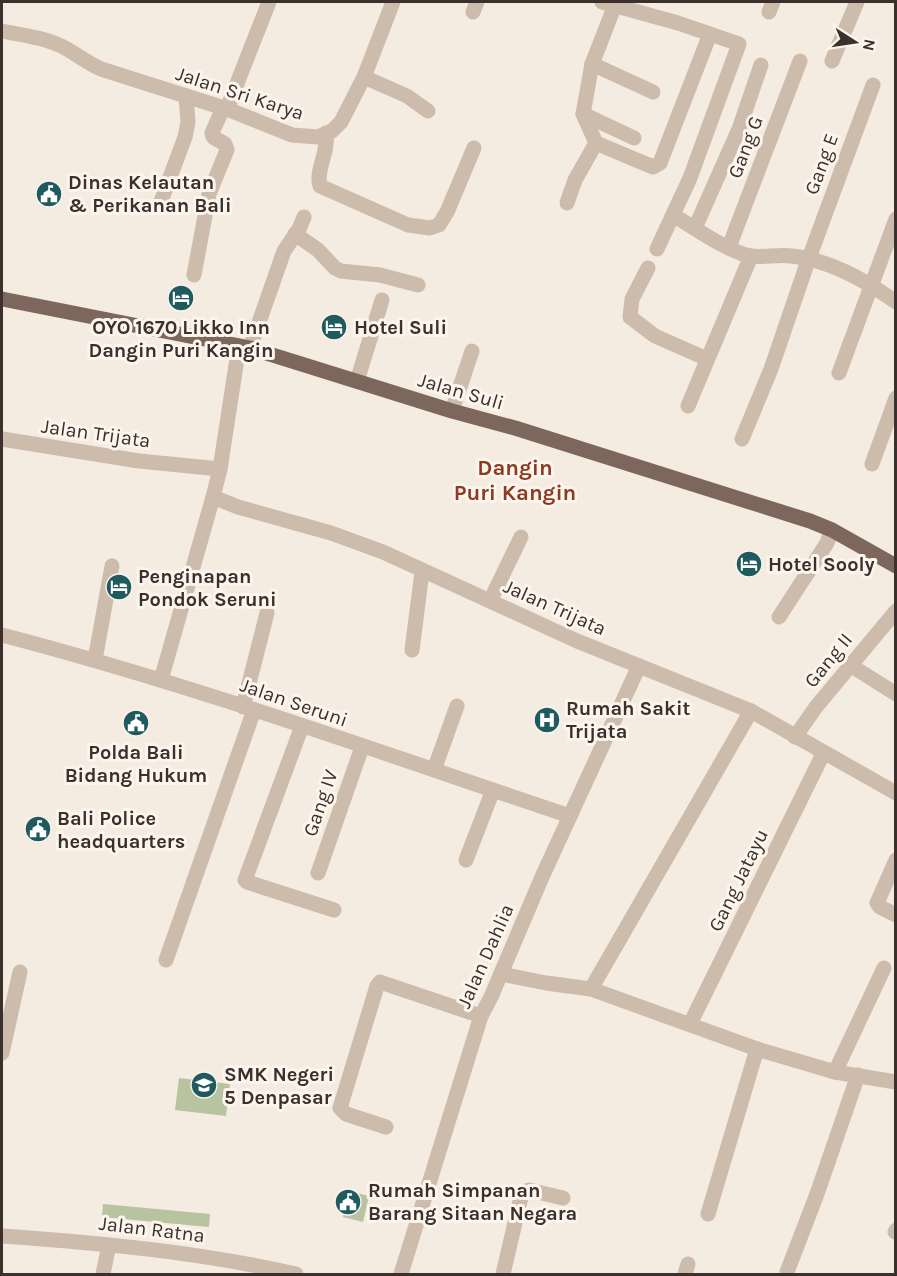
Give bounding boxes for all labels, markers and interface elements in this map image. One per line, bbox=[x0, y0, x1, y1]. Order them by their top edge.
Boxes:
north arrow bbox=[825, 12, 885, 72]
text: N bbox=[859, 37, 880, 53]
street label: Jalan Sri Karya bbox=[173, 62, 307, 125]
street label: Gang G bbox=[723, 113, 768, 182]
street label: Gang E bbox=[800, 131, 843, 198]
place label: Dinas Kelautan & Perikanan Bali bbox=[68, 171, 232, 217]
public building icon: Dinas Kelautan & Perikanan Bali bbox=[34, 179, 64, 209]
hotel icon: OYO 1670 Likko Inn Dangin Puri Kangin bbox=[166, 283, 196, 313]
hotel icon: Hotel Suli bbox=[319, 312, 349, 342]
place label: OYO 1670 Likko Inn Dangin Puri Kangin bbox=[88, 316, 274, 362]
place label: Hotel Suli bbox=[354, 316, 447, 339]
street label: Jalan Suli bbox=[415, 368, 506, 415]
street label: Jalan Trijata bbox=[40, 414, 152, 453]
district label: Dangin Puri Kangin bbox=[454, 455, 576, 506]
hotel icon: Hotel Sooly bbox=[734, 549, 764, 579]
place label: Hotel Sooly bbox=[768, 553, 875, 576]
place label: Penginapan Pondok Seruni bbox=[138, 565, 277, 611]
hotel icon: Penginapan Pondok Seruni bbox=[104, 572, 134, 602]
street label: Jalan Trijata bbox=[500, 575, 610, 640]
street label: Gang II bbox=[800, 629, 857, 692]
street label: Jalan Seruni bbox=[237, 673, 351, 732]
place label: Rumah Sakit Trijata bbox=[566, 697, 690, 743]
hospital icon: Rumah Sakit Trijata bbox=[532, 705, 562, 735]
public building icon: Polda Bali Bidang Hukum bbox=[121, 708, 151, 738]
place label: Polda Bali Bidang Hukum bbox=[65, 741, 207, 787]
street label: Gang IV bbox=[298, 767, 343, 839]
place label: Bali Police headquarters bbox=[57, 807, 185, 853]
public building icon: Bali Police headquarters bbox=[23, 814, 53, 844]
street label: Gang Jatayu bbox=[704, 825, 773, 935]
street label: Jalan Dahlia bbox=[452, 901, 519, 1012]
place label: SMK Negeri 5 Denpasar bbox=[224, 1063, 334, 1109]
school or university icon: SMK Negeri 5 Denpasar bbox=[189, 1070, 219, 1100]
place label: Rumah Simpanan Barang Sitaan Negara bbox=[368, 1179, 577, 1225]
public building icon: Rumah Simpanan Barang Sitaan Negara bbox=[333, 1187, 363, 1217]
street label: Jalan Ratna bbox=[98, 1212, 206, 1247]

